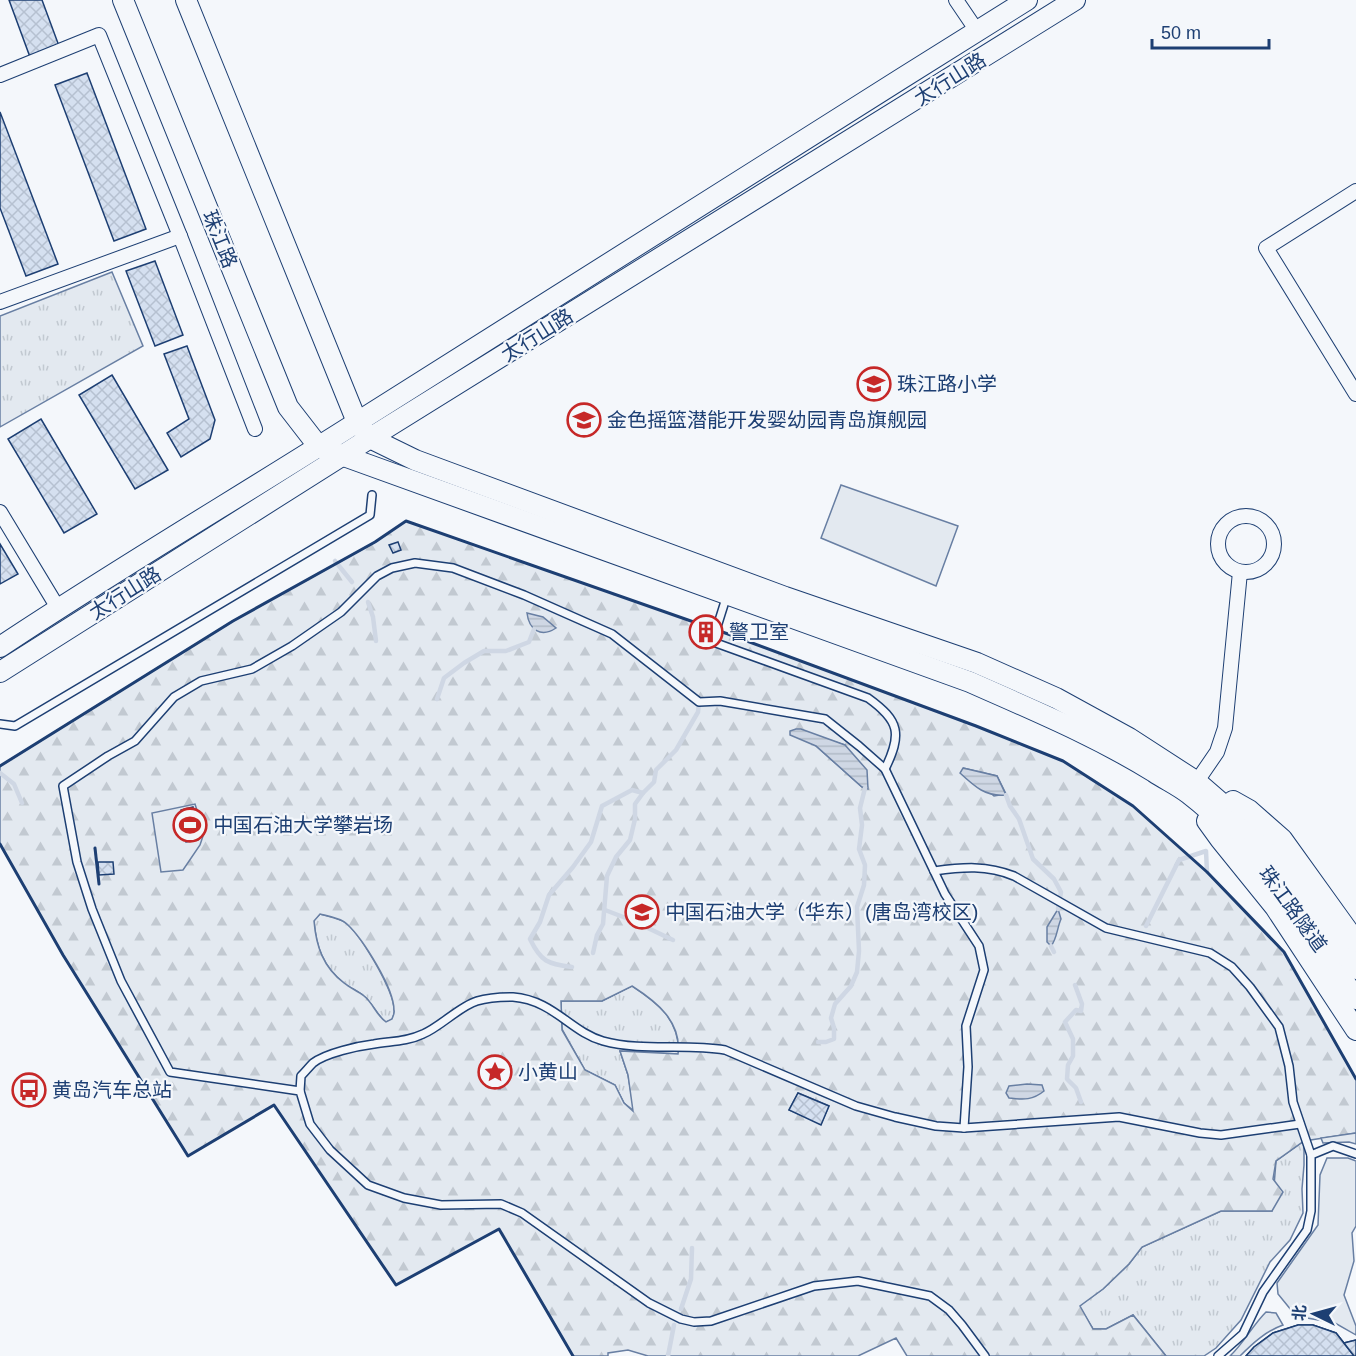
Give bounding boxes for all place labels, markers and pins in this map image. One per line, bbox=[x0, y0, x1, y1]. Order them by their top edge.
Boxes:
school or university icon: 珠江路小学 bbox=[856, 366, 892, 402]
place label: 珠江路小学 bbox=[897, 373, 997, 395]
school or university icon: 金色摇篮潜能开发婴幼园青岛旗舰园 bbox=[566, 402, 602, 438]
place label: 金色摇篮潜能开发婴幼园青岛旗舰园 bbox=[607, 409, 927, 431]
building icon: 警卫室 bbox=[688, 614, 724, 650]
place label: 警卫室 bbox=[729, 621, 789, 643]
sports icon: 中国石油大学攀岩场 bbox=[172, 807, 208, 843]
place label: 中国石油大学攀岩场 bbox=[213, 814, 393, 836]
school or university icon: 中国石油大学（华东）(唐岛湾校区) bbox=[624, 894, 660, 930]
place label: 中国石油大学（华东）(唐岛湾校区) bbox=[665, 901, 978, 923]
place icon: 小黄山 bbox=[477, 1054, 513, 1090]
place label: 小黄山 bbox=[518, 1061, 578, 1083]
bus stop icon: 黄岛汽车总站 bbox=[11, 1072, 47, 1108]
place label: 黄岛汽车总站 bbox=[52, 1079, 172, 1101]

